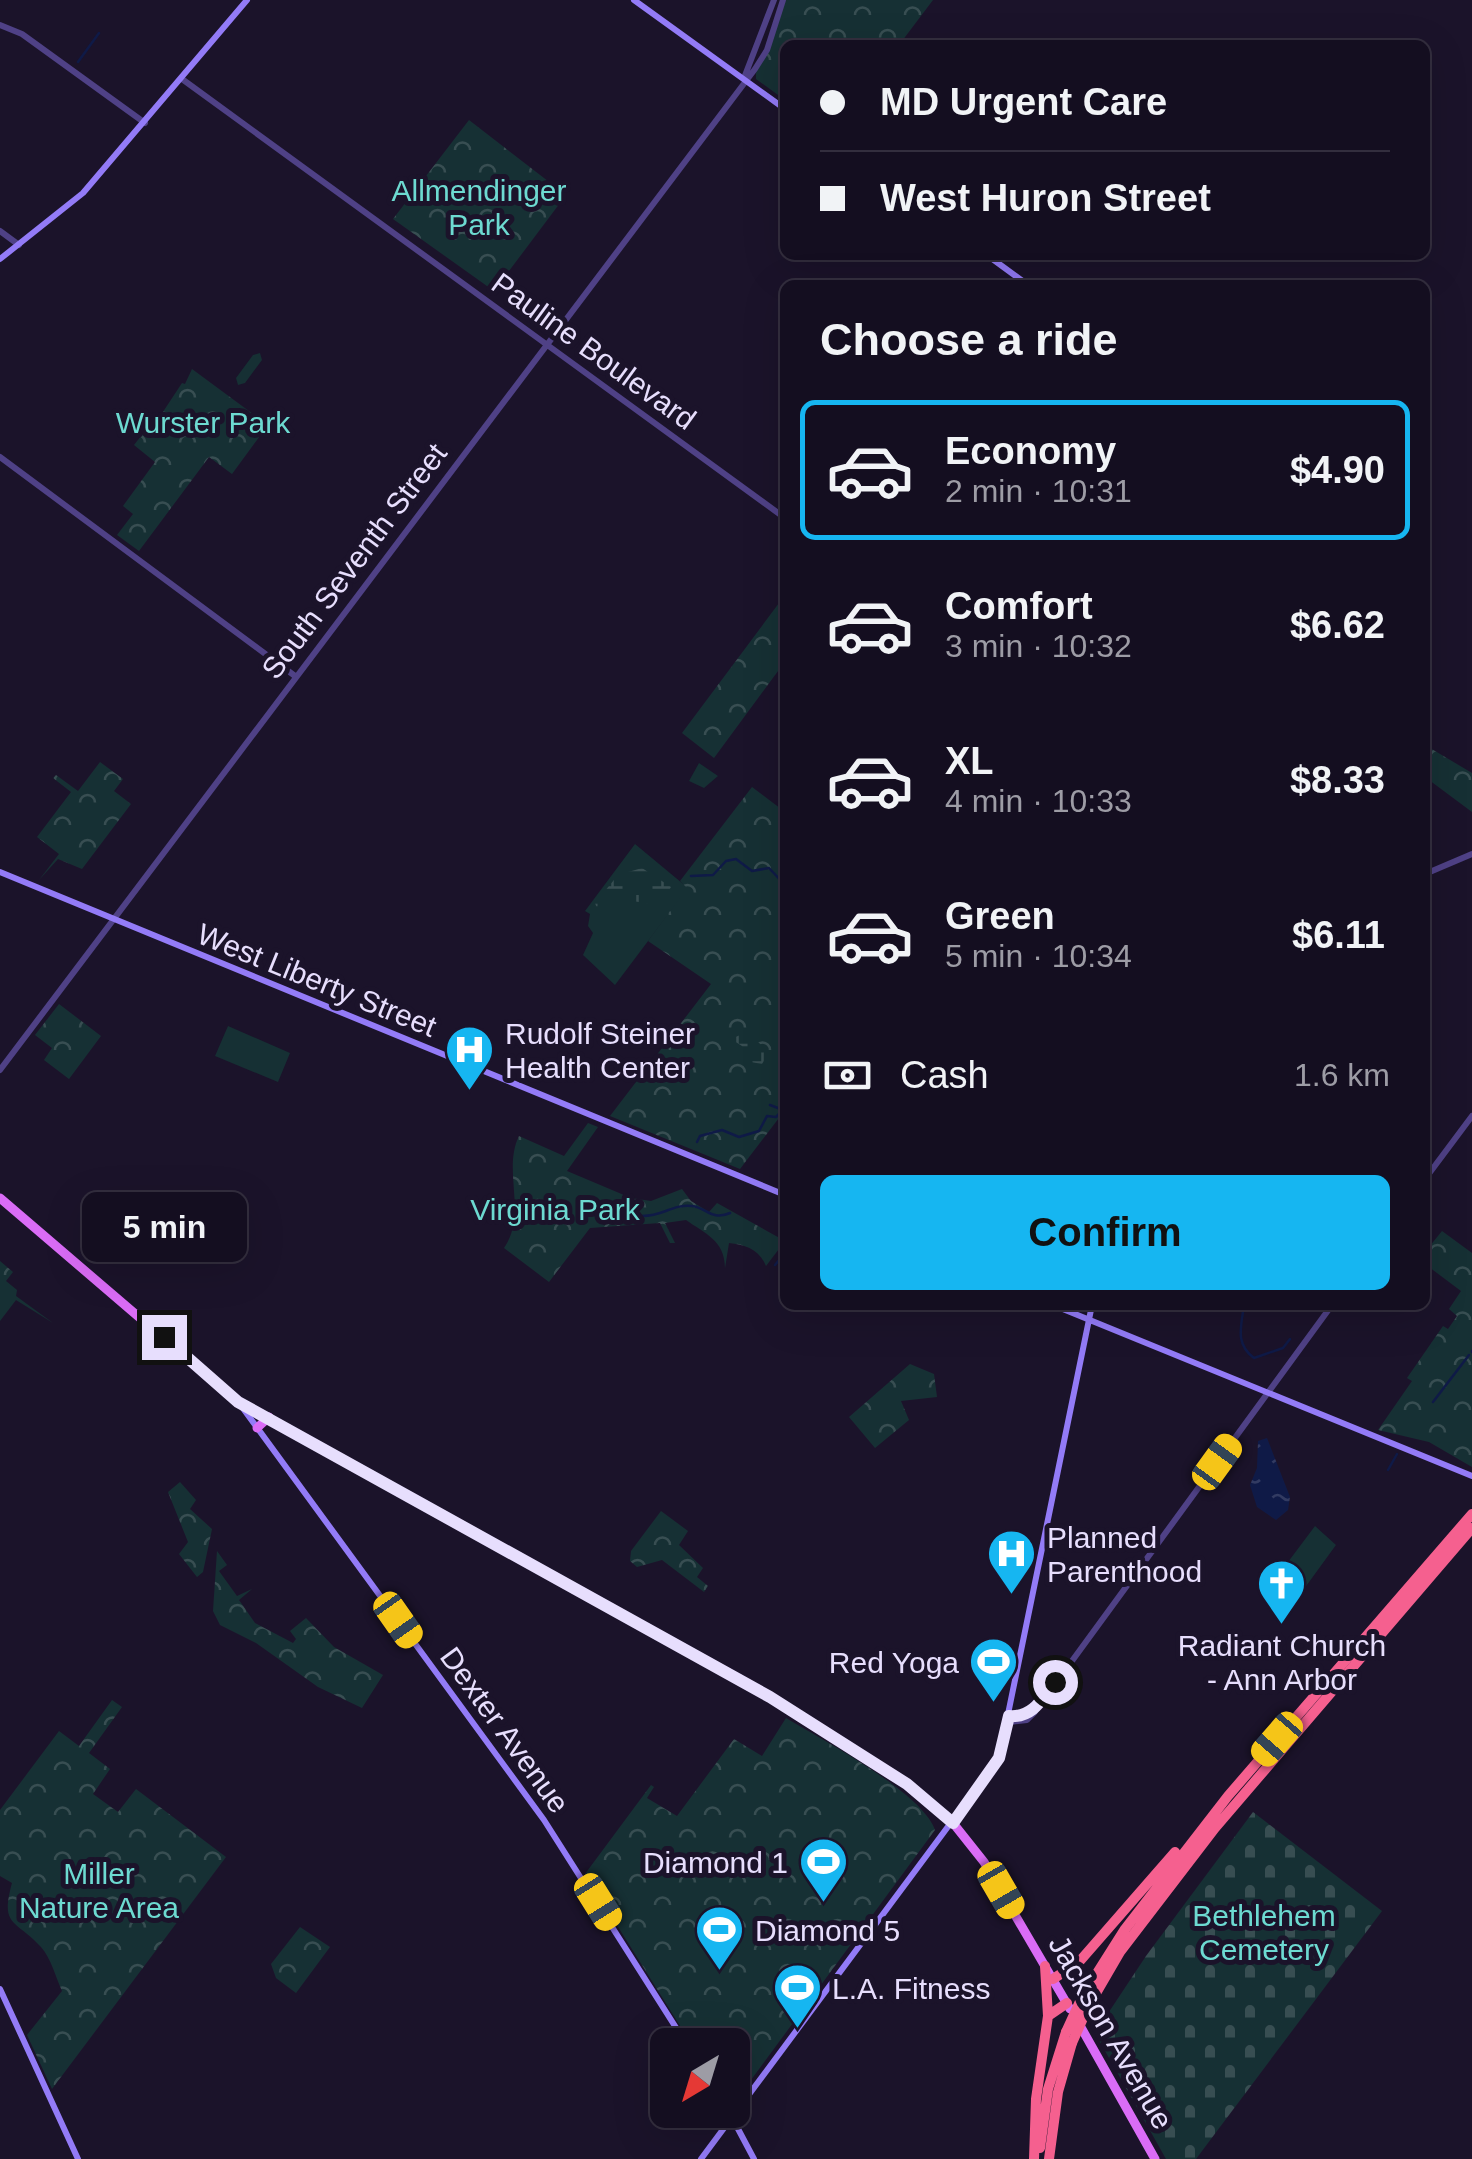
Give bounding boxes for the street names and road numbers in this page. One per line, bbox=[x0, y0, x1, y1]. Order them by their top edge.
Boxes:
street label: Pauline Boulevard bbox=[486, 266, 702, 436]
street label: South Seventh Street bbox=[255, 437, 453, 685]
street label: West Liberty Street bbox=[193, 917, 442, 1043]
street label: Dexter Avenue bbox=[434, 1641, 576, 1819]
street label: Jackson Avenue bbox=[1042, 1929, 1180, 2135]

